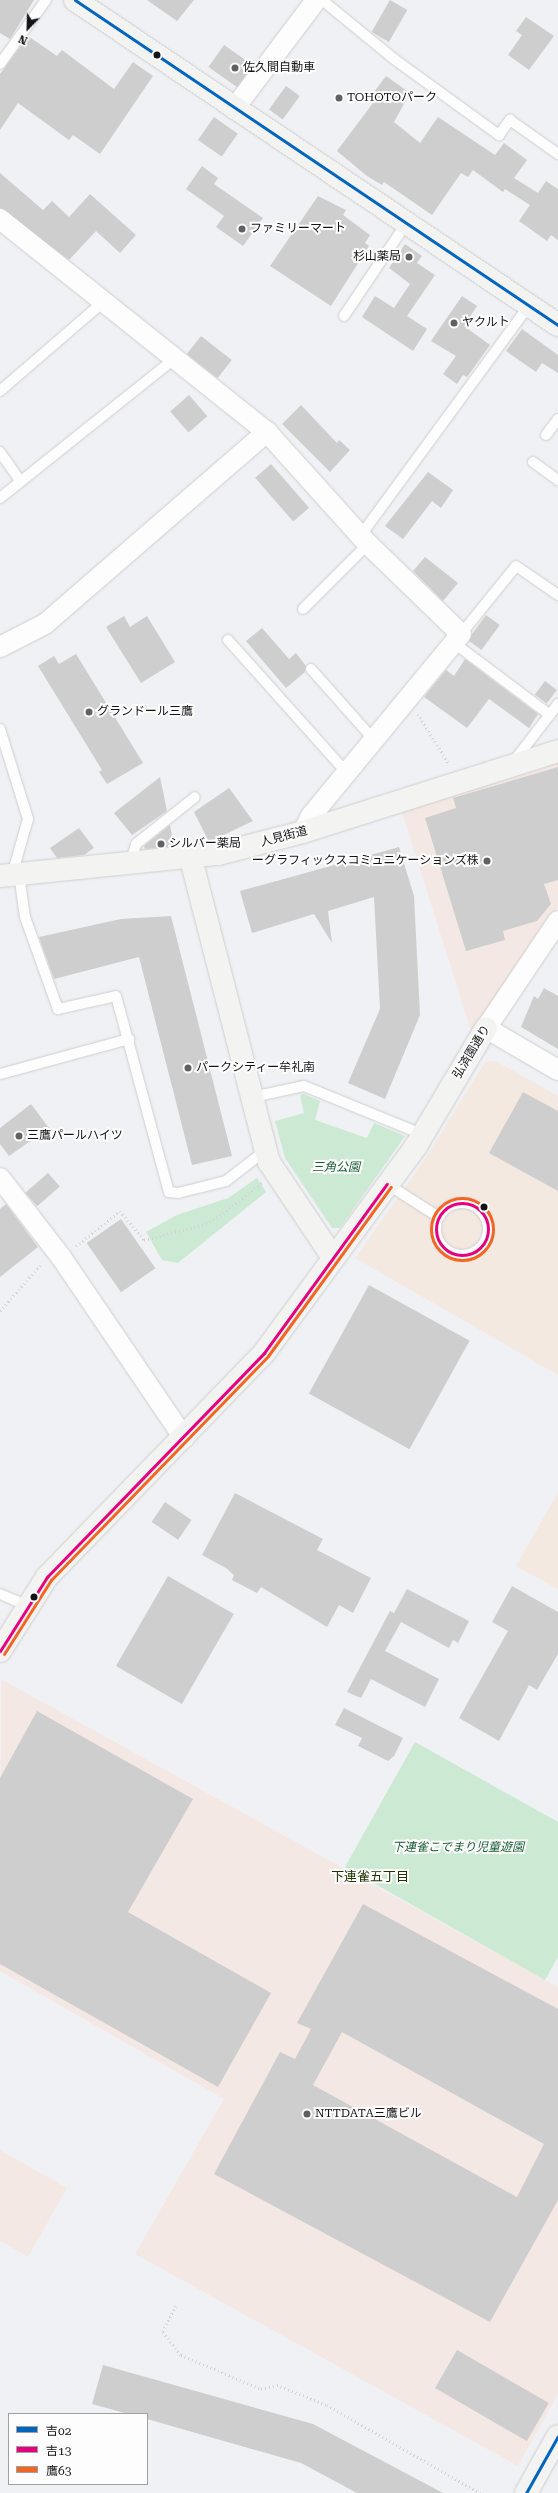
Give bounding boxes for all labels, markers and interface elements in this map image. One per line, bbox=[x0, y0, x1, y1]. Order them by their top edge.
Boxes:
north arrow bbox=[8, 8, 48, 48]
text: N bbox=[17, 32, 30, 47]
unlabelled marker bbox=[152, 50, 162, 60]
place label: 佐久間自動車 bbox=[243, 61, 315, 75]
marker: 佐久間自動車 bbox=[230, 63, 240, 73]
place label: TOHOTOパーク bbox=[347, 91, 437, 105]
marker: TOHOTOパーク bbox=[334, 93, 344, 103]
place label: ファミリーマート bbox=[250, 222, 346, 236]
marker: ファミリーマート bbox=[237, 224, 247, 234]
place label: 杉山薬局 bbox=[353, 250, 401, 264]
marker: 杉山薬局 bbox=[404, 252, 414, 262]
place label: ヤクルト bbox=[462, 316, 510, 330]
marker: ヤクルト bbox=[449, 318, 459, 328]
place label: グランドール三鷹 bbox=[97, 705, 193, 719]
marker: グランドール三鷹 bbox=[84, 707, 94, 717]
street label: 人見街道 bbox=[259, 824, 309, 850]
place label: シルバー薬局 bbox=[169, 837, 241, 851]
marker: シルバー薬局 bbox=[156, 839, 166, 849]
place label: ーグラフィックスコミュニケーションズ株 bbox=[251, 854, 479, 868]
marker: ーグラフィックスコミュニケーションズ株 bbox=[482, 856, 492, 866]
street label: 弘済園通り bbox=[450, 1023, 494, 1081]
place label: パークシティー牟礼南 bbox=[196, 1061, 316, 1075]
marker: パークシティー牟礼南 bbox=[183, 1063, 193, 1073]
place label: 三鷹パールハイツ bbox=[27, 1129, 123, 1143]
marker: 三鷹パールハイツ bbox=[14, 1131, 24, 1141]
park label: 三角公園 bbox=[312, 1161, 360, 1175]
unlabelled marker bbox=[479, 1202, 489, 1212]
unlabelled marker bbox=[29, 1592, 39, 1602]
park label: 下連雀こでまり児童遊園 bbox=[392, 1841, 524, 1855]
district label: 下連雀五丁目 bbox=[331, 1869, 409, 1885]
place label: NTTDATA三鷹ビル bbox=[315, 2107, 422, 2121]
marker: NTTDATA三鷹ビル bbox=[302, 2109, 312, 2119]
legend bbox=[8, 2413, 148, 2485]
text: 吉02 bbox=[46, 2424, 71, 2438]
text: 吉13 bbox=[46, 2444, 71, 2458]
text: 鷹63 bbox=[46, 2464, 71, 2478]

